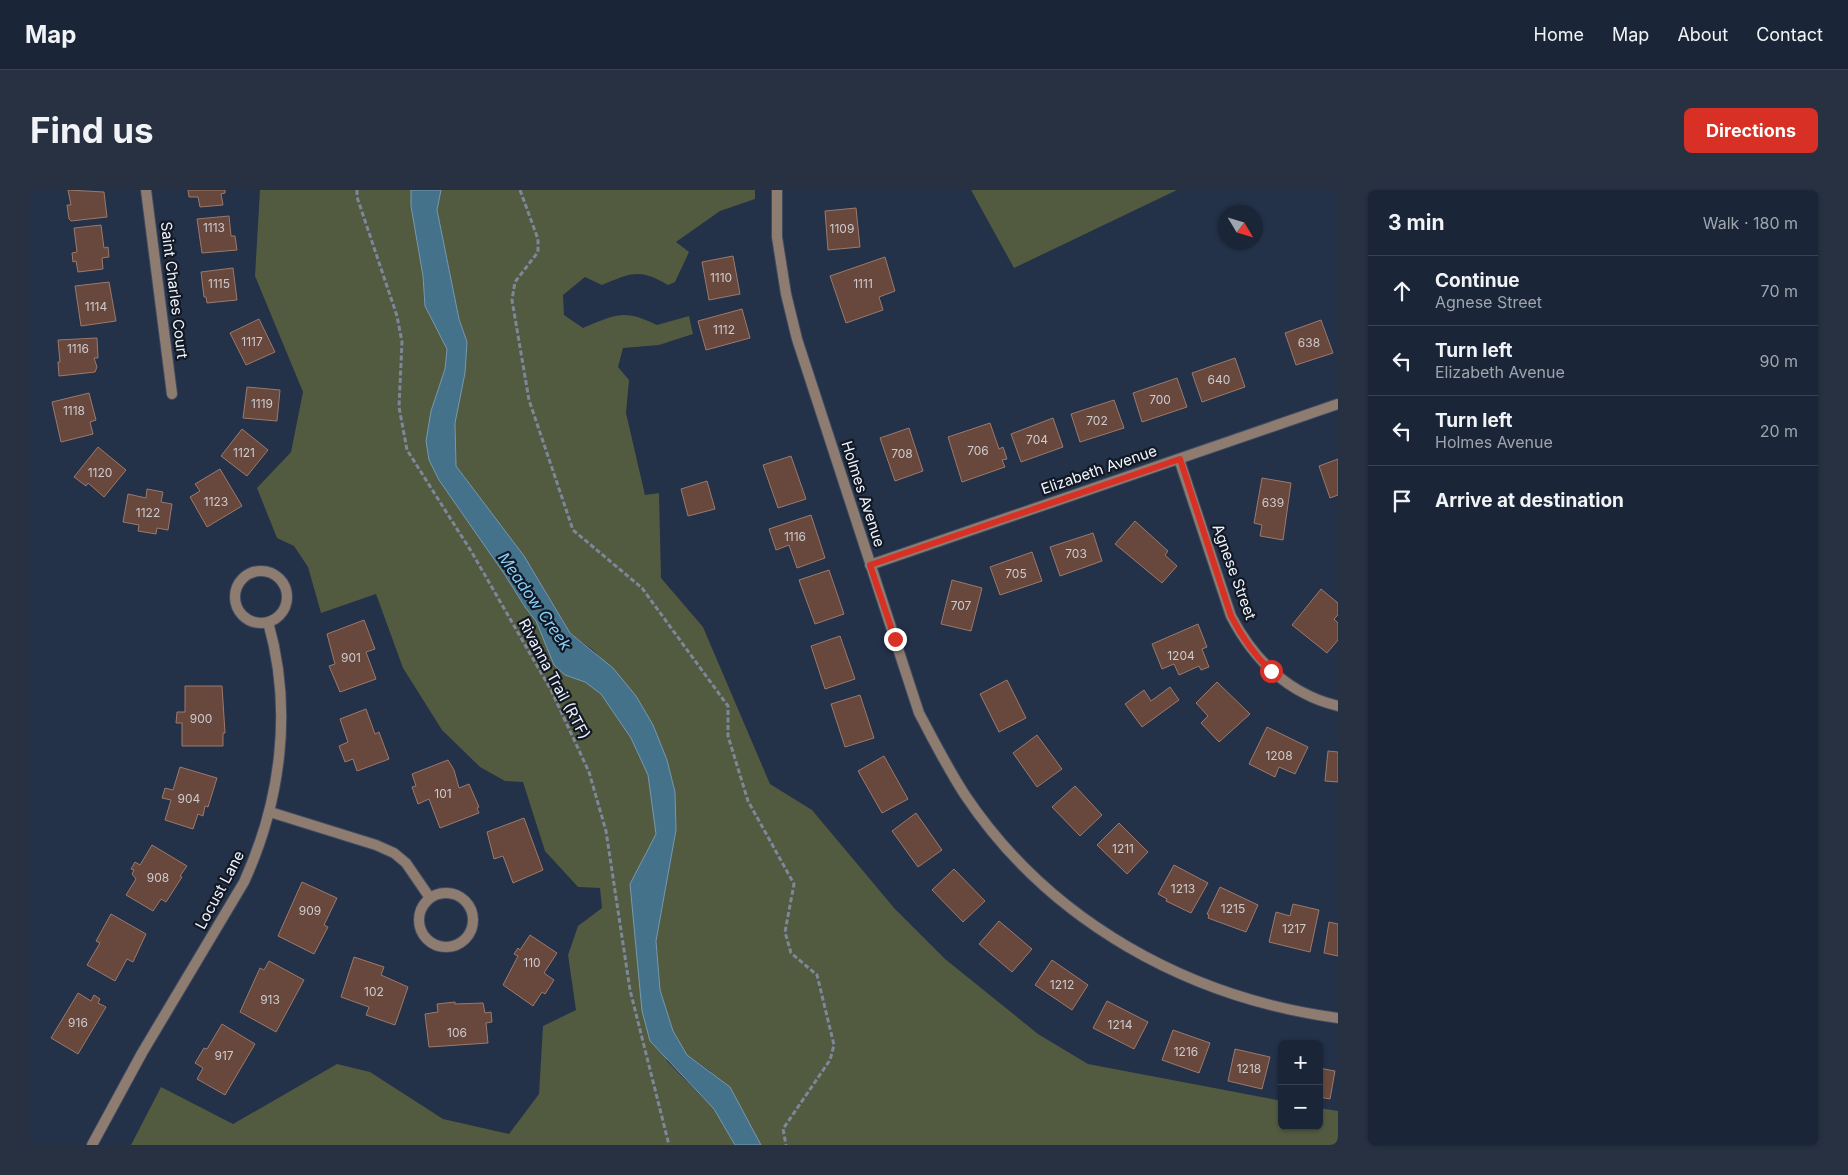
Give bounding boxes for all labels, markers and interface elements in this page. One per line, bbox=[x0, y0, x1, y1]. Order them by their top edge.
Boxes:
text: Map bbox=[25, 20, 76, 49]
text: Home bbox=[1534, 24, 1584, 45]
text: Map bbox=[1612, 24, 1649, 45]
text: About bbox=[1677, 24, 1728, 45]
text: Contact bbox=[1756, 24, 1823, 45]
button: Directions bbox=[1684, 108, 1818, 153]
text: Find us bbox=[30, 109, 154, 151]
north arrow bbox=[1218, 205, 1263, 250]
text: 3 min bbox=[1388, 210, 1444, 235]
text: Walk · 180 m bbox=[1703, 213, 1798, 233]
street label: Saint Charles Court bbox=[157, 220, 192, 360]
house number: 1113 bbox=[203, 220, 225, 235]
house number: 1109 bbox=[830, 221, 854, 236]
text: Continue bbox=[1435, 269, 1520, 292]
house number: 1110 bbox=[710, 270, 732, 285]
house number: 1115 bbox=[208, 276, 230, 291]
house number: 1111 bbox=[853, 276, 873, 291]
icon: ahead bbox=[1388, 277, 1416, 305]
text: 70 m bbox=[1761, 281, 1798, 301]
text: Agnese Street bbox=[1435, 292, 1542, 312]
house number: 1114 bbox=[85, 299, 107, 314]
house number: 1112 bbox=[713, 322, 735, 337]
house number: 1117 bbox=[241, 334, 263, 349]
house number: 638 bbox=[1298, 335, 1320, 350]
text: Turn left bbox=[1435, 339, 1513, 362]
house number: 1116 bbox=[67, 341, 89, 356]
icon: left bbox=[1388, 347, 1416, 375]
text: 90 m bbox=[1759, 351, 1798, 371]
text: Elizabeth Avenue bbox=[1435, 362, 1565, 382]
house number: 640 bbox=[1208, 372, 1230, 387]
house number: 700 bbox=[1149, 392, 1171, 407]
house number: 1119 bbox=[251, 396, 273, 411]
house number: 1118 bbox=[63, 403, 85, 418]
text: Turn left bbox=[1435, 409, 1513, 432]
house number: 702 bbox=[1086, 413, 1108, 428]
icon: left bbox=[1388, 417, 1416, 445]
text: 20 m bbox=[1760, 421, 1798, 441]
house number: 704 bbox=[1026, 432, 1048, 447]
text: Holmes Avenue bbox=[1435, 432, 1553, 452]
street label: Holmes Avenue bbox=[837, 438, 890, 549]
street label: Elizabeth Avenue bbox=[1038, 441, 1159, 498]
house number: 706 bbox=[967, 443, 989, 458]
house number: 1121 bbox=[233, 445, 255, 460]
house number: 708 bbox=[891, 446, 913, 461]
house number: 1120 bbox=[88, 465, 112, 480]
icon: arrive bbox=[1388, 487, 1416, 515]
text: Arrive at destination bbox=[1435, 489, 1624, 512]
house number: 1123 bbox=[204, 494, 228, 509]
house number: 639 bbox=[1262, 495, 1284, 510]
house number: 1122 bbox=[136, 505, 160, 520]
street label: Agnese Street bbox=[1208, 521, 1261, 622]
house number: 1116 bbox=[784, 529, 806, 544]
house number: 703 bbox=[1065, 546, 1087, 561]
water label: Meadow Creek bbox=[494, 548, 576, 654]
house number: 705 bbox=[1005, 566, 1027, 581]
house number: 707 bbox=[951, 598, 972, 613]
street label: Rivanna Trail (RTF) bbox=[515, 615, 594, 742]
route end bbox=[884, 628, 907, 651]
house number: 1204 bbox=[1167, 648, 1195, 663]
house number: 901 bbox=[341, 650, 361, 665]
route start bbox=[1260, 660, 1283, 683]
house number: 900 bbox=[190, 711, 212, 726]
house number: 1208 bbox=[1265, 748, 1293, 763]
house number: 101 bbox=[434, 786, 452, 801]
house number: 904 bbox=[178, 791, 201, 806]
house number: 1211 bbox=[1112, 841, 1134, 856]
street label: Locust Lane bbox=[191, 847, 248, 932]
house number: 908 bbox=[147, 870, 169, 885]
house number: 1213 bbox=[1171, 881, 1195, 896]
house number: 1215 bbox=[1221, 901, 1245, 916]
house number: 909 bbox=[299, 903, 321, 918]
house number: 1217 bbox=[1282, 921, 1306, 936]
house number: 110 bbox=[523, 955, 541, 970]
house number: 1212 bbox=[1050, 977, 1074, 992]
house number: 102 bbox=[364, 984, 384, 999]
house number: 913 bbox=[260, 992, 280, 1007]
house number: 916 bbox=[68, 1015, 88, 1030]
house number: 1214 bbox=[1108, 1017, 1133, 1032]
house number: 106 bbox=[447, 1025, 467, 1040]
map controls bbox=[1278, 1040, 1323, 1130]
button: + bbox=[1278, 1040, 1323, 1085]
house number: 1216 bbox=[1174, 1044, 1198, 1059]
house number: 917 bbox=[214, 1048, 234, 1063]
house number: 1218 bbox=[1237, 1061, 1261, 1076]
button: − bbox=[1278, 1085, 1323, 1130]

